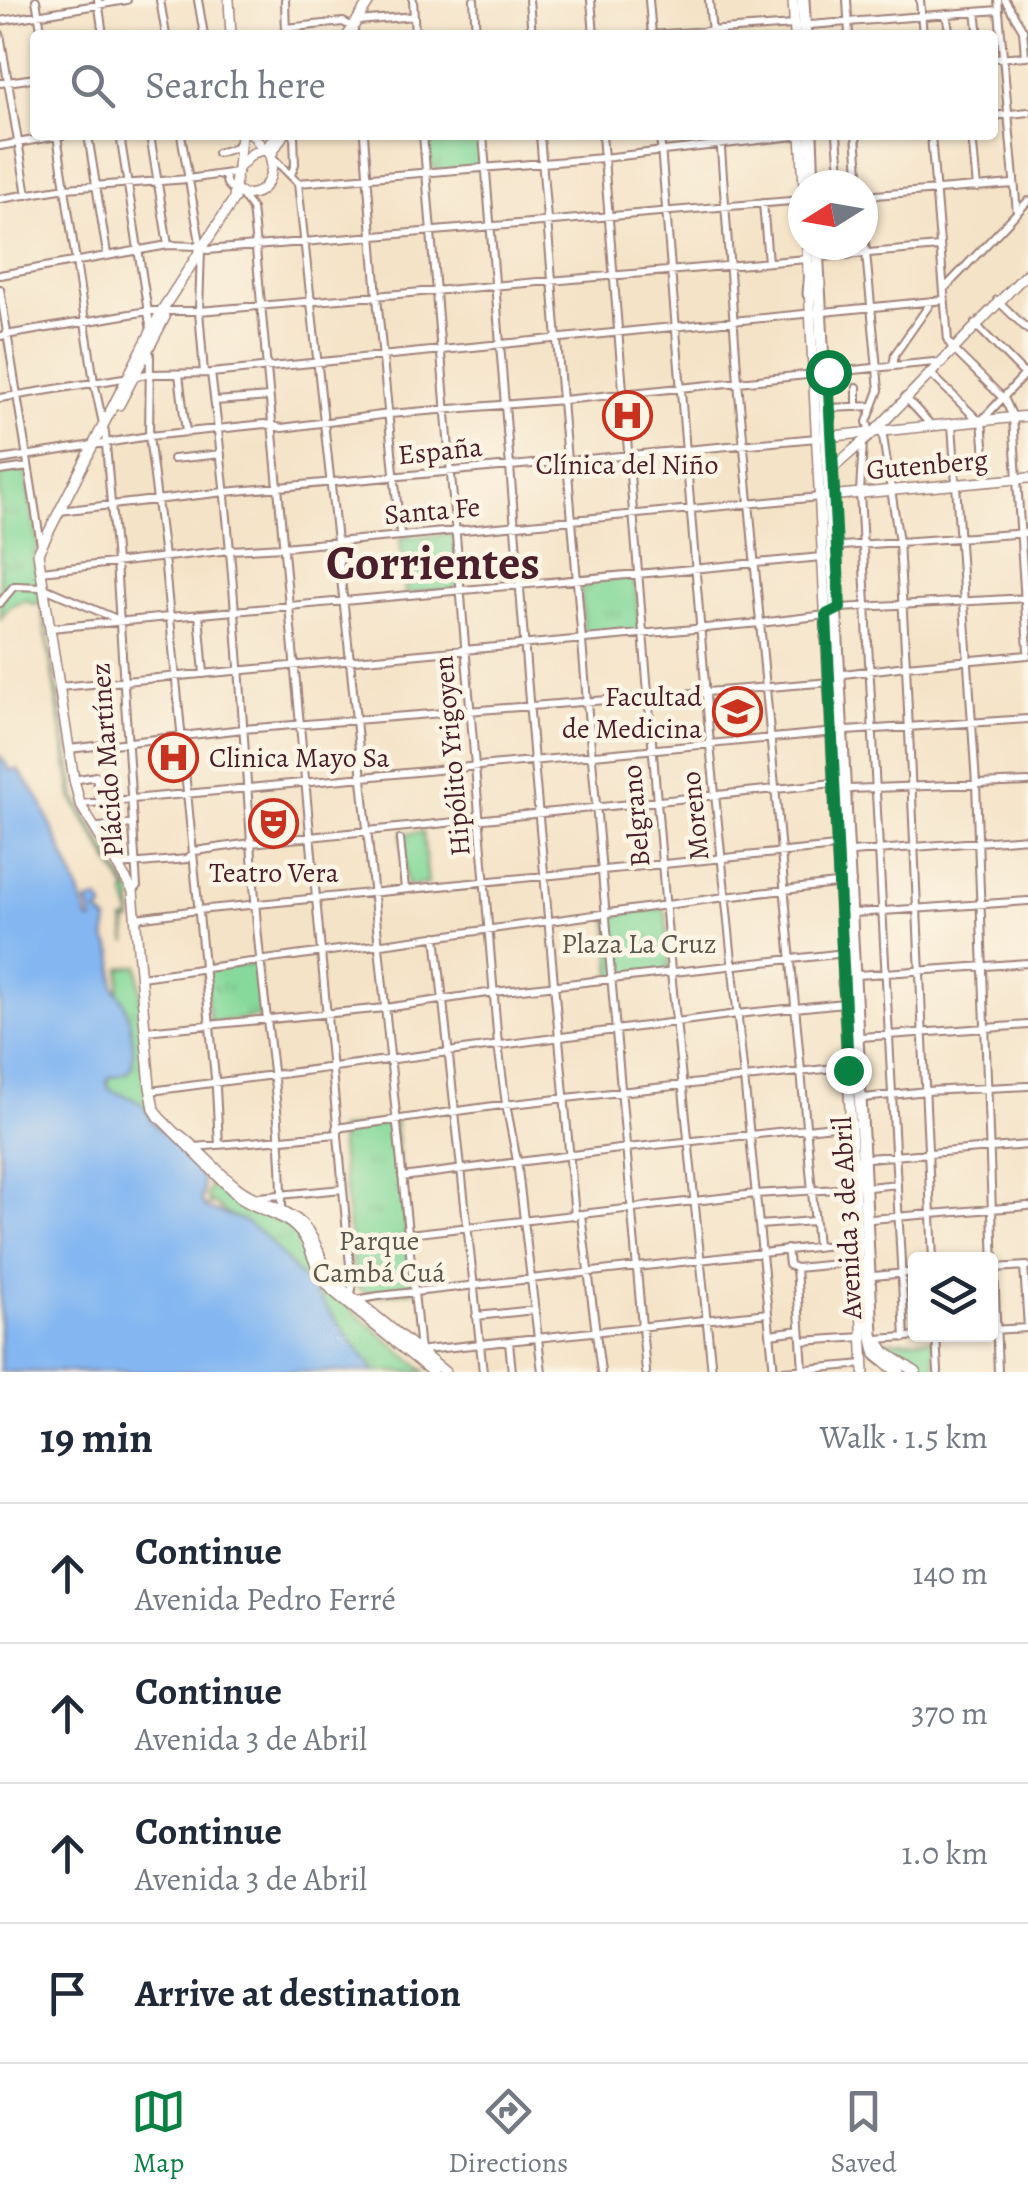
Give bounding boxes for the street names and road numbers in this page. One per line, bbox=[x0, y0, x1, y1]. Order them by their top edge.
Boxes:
street label: España bbox=[396, 428, 484, 474]
street label: Gutenberg bbox=[865, 441, 989, 489]
street label: Santa Fe bbox=[383, 488, 482, 534]
street label: Hipólito Yrigoyen bbox=[424, 654, 480, 858]
street label: Plácido Martínez bbox=[81, 661, 133, 858]
street label: Belgrano bbox=[613, 763, 659, 869]
street label: Moreno bbox=[671, 769, 719, 862]
street label: Avenida 3 de Abril bbox=[823, 1115, 871, 1321]

